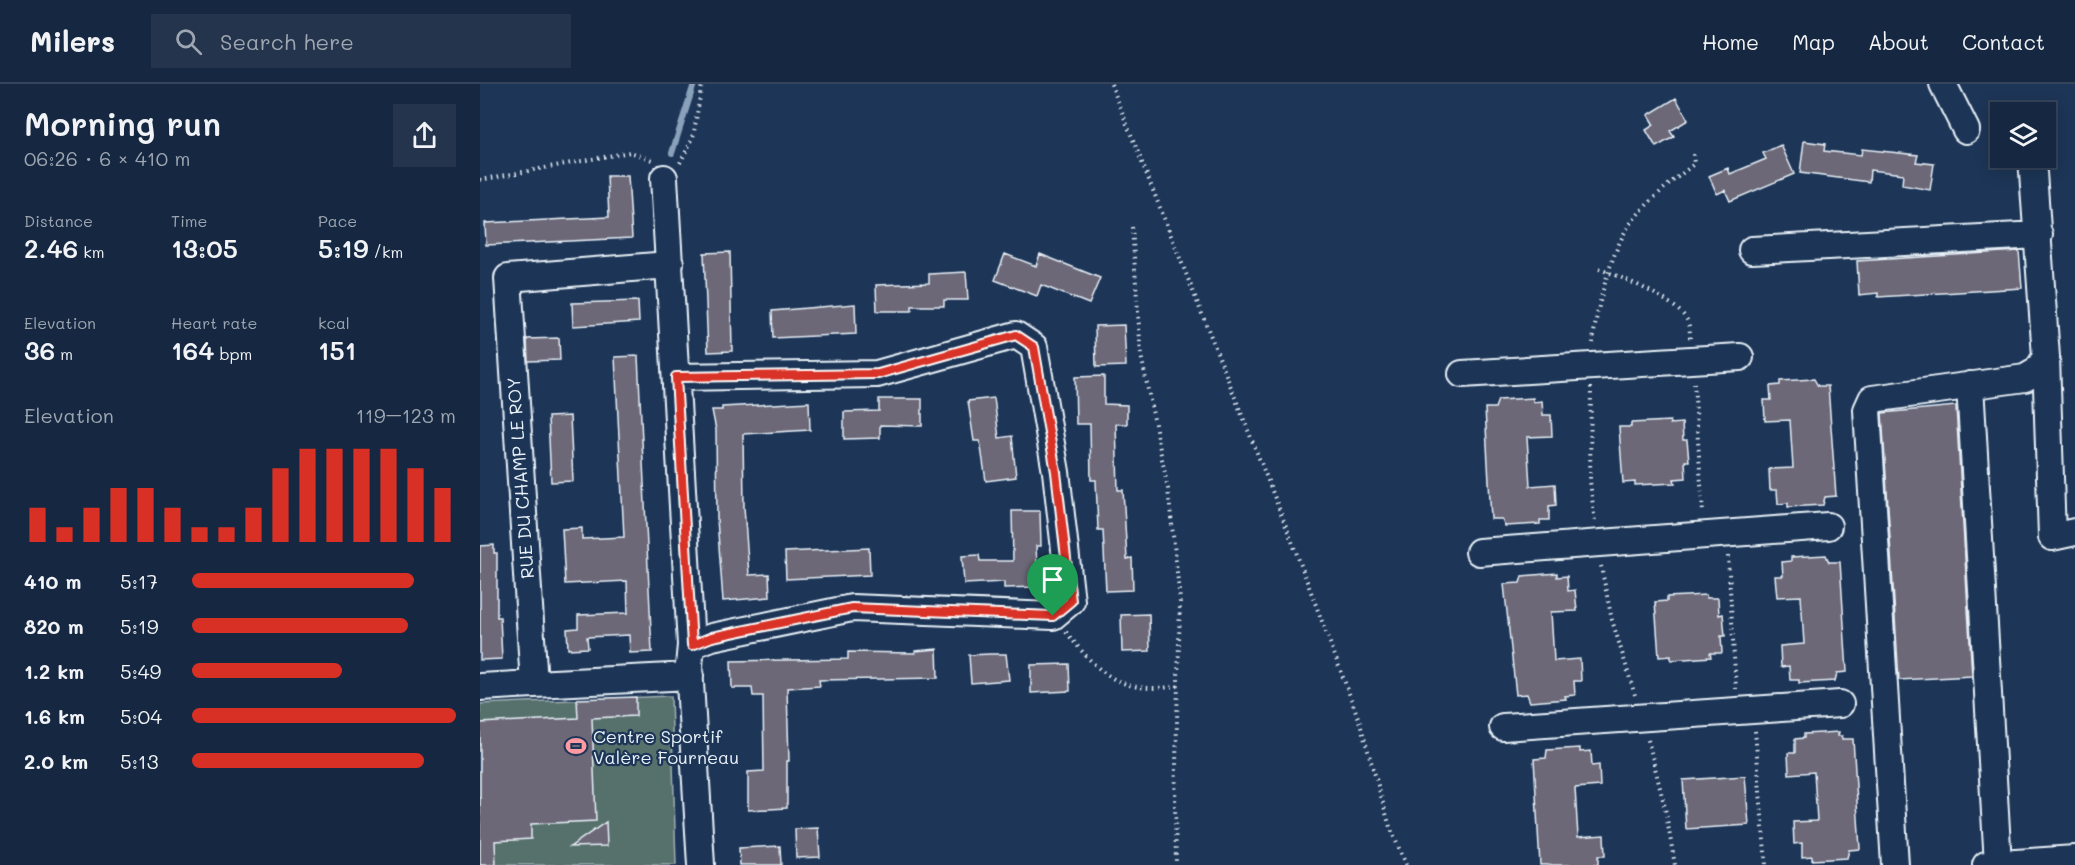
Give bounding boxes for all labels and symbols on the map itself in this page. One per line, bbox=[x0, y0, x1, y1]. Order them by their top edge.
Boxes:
street label: RUE DU CHAMP LE ROY bbox=[501, 376, 539, 580]
pin bbox=[1027, 554, 1078, 616]
place label: Centre Sportif Valère Fourneau bbox=[593, 724, 739, 769]
sports icon: Centre Sportif Valère Fourneau bbox=[564, 734, 588, 758]

